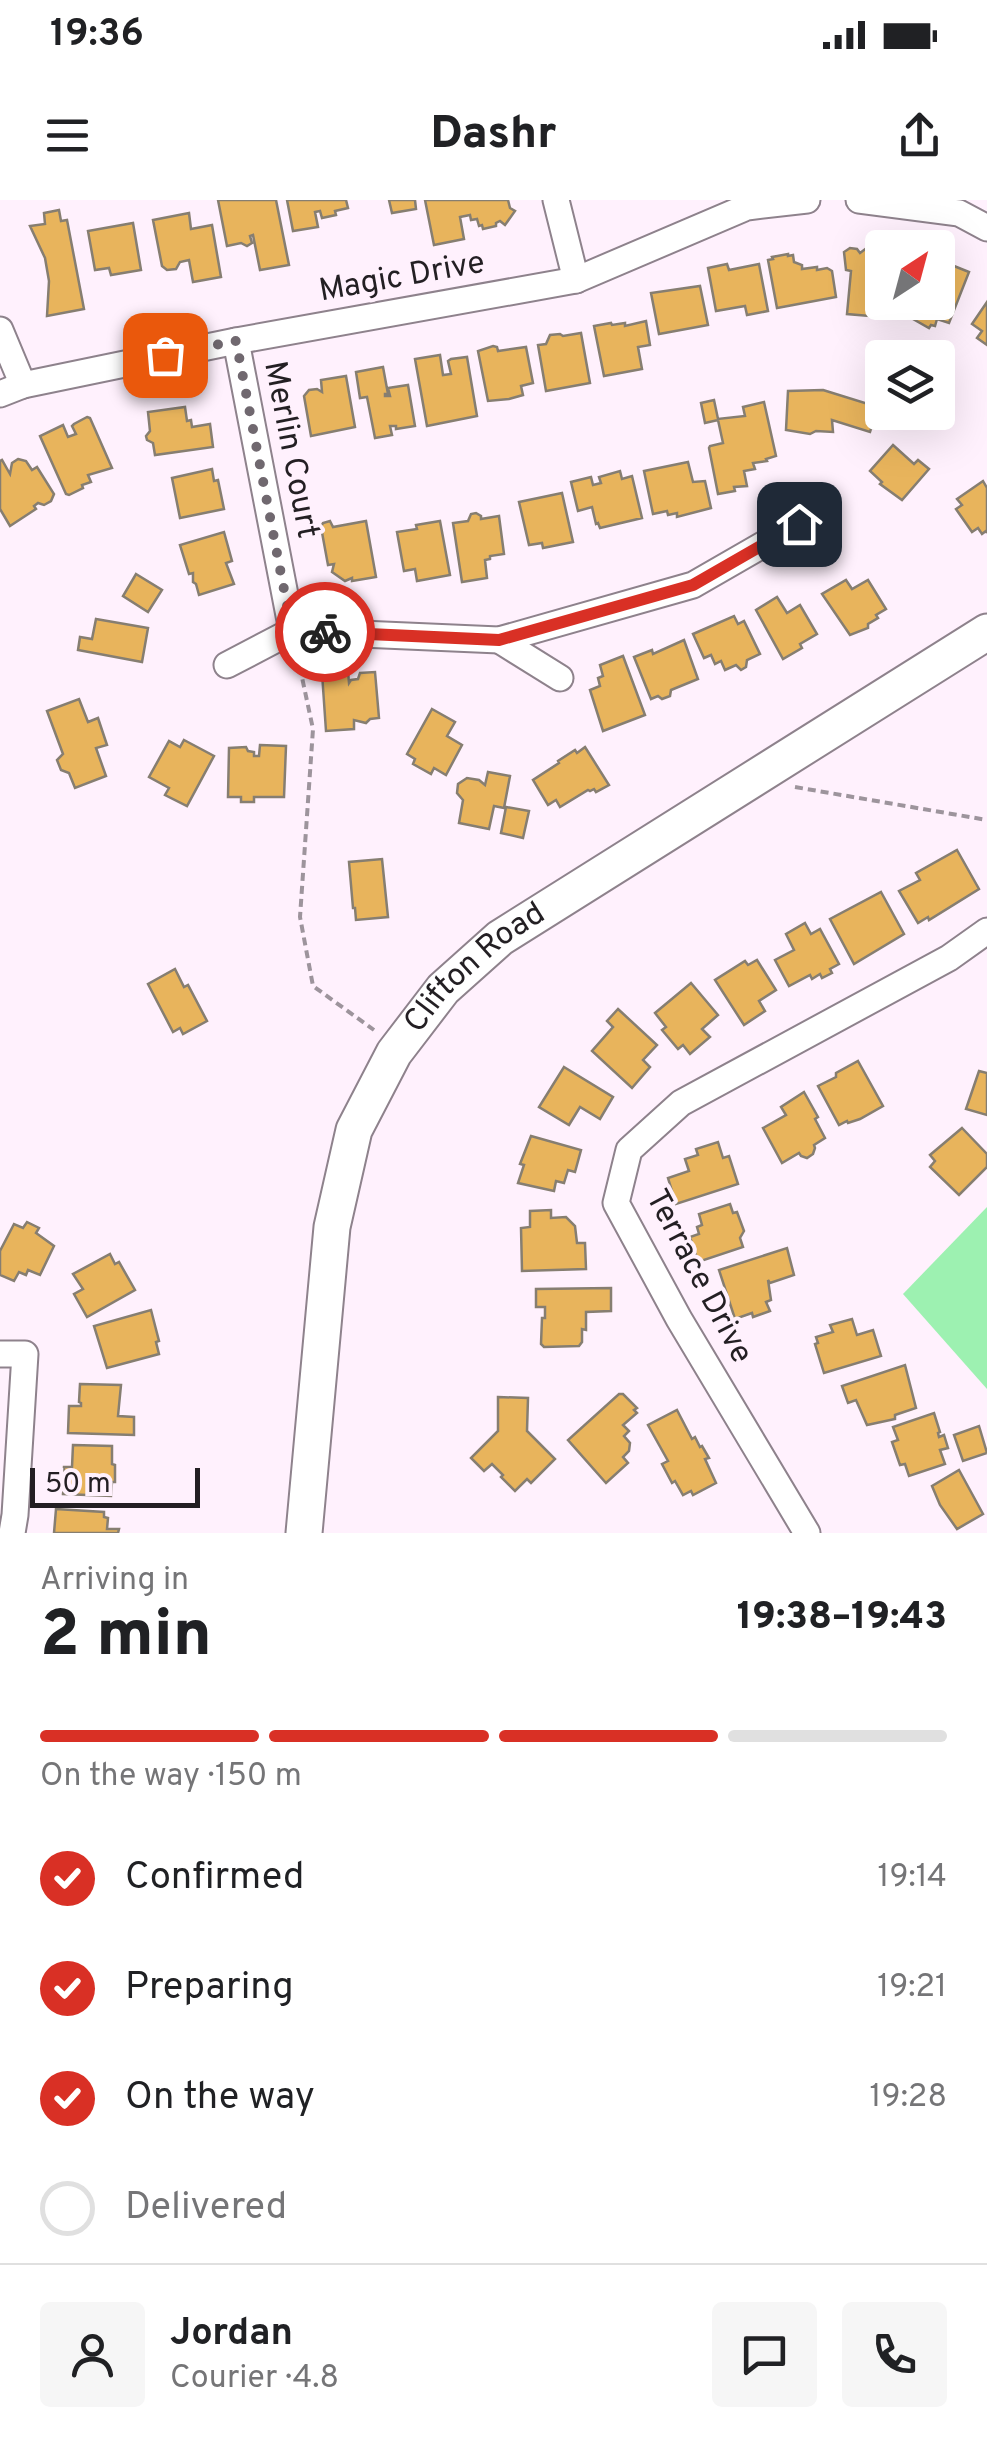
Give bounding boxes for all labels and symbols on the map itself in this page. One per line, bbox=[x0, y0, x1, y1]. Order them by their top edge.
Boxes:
north arrow bbox=[865, 230, 955, 320]
street label: Magic Drive bbox=[316, 244, 488, 312]
pin bbox=[123, 313, 208, 398]
street label: Merlin Court bbox=[253, 358, 327, 542]
pin bbox=[757, 482, 842, 567]
courier bbox=[275, 582, 375, 682]
street label: Clifton Road bbox=[396, 894, 553, 1041]
street label: Terrace Drive bbox=[635, 1183, 761, 1371]
scale bar bbox=[30, 1463, 200, 1508]

